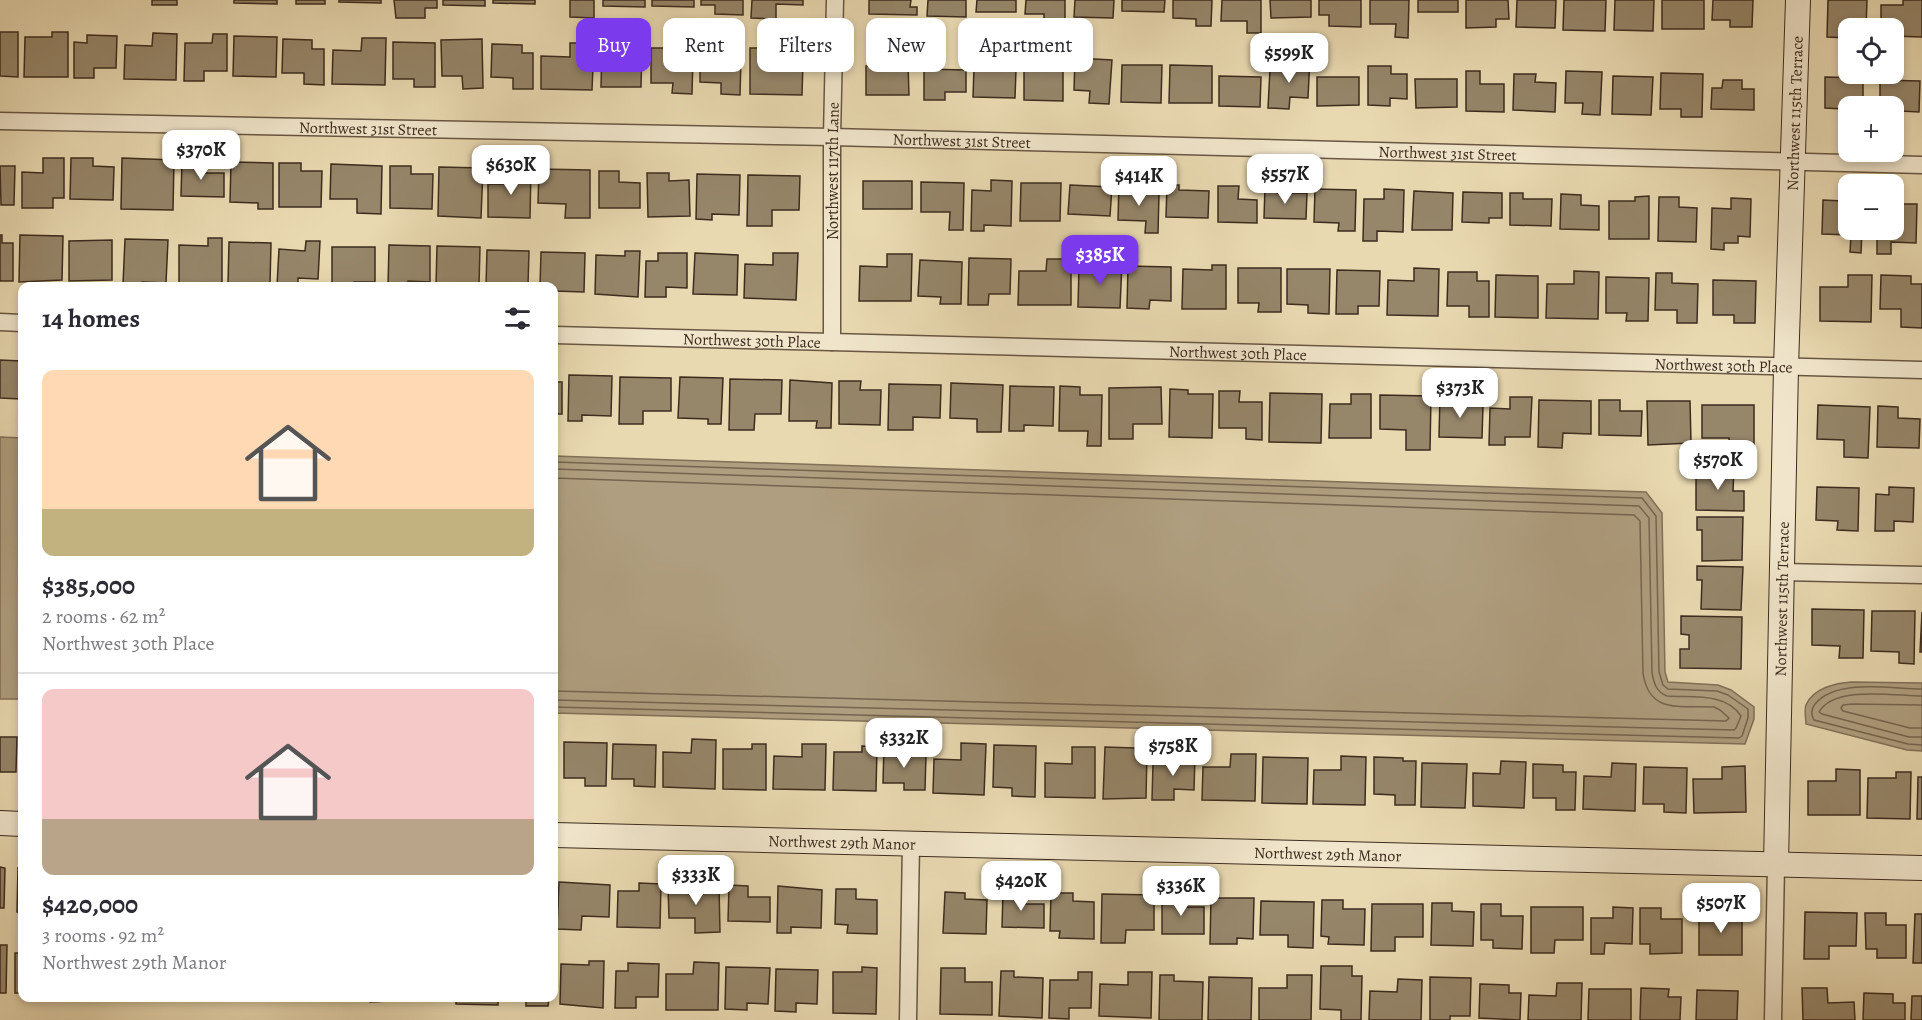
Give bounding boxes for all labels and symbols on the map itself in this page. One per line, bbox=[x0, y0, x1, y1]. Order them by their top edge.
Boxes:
pin: $599K bbox=[1247, 33, 1331, 84]
street label: Northwest 115th Terrace bbox=[1782, 35, 1809, 191]
street label: Northwest 117th Lane bbox=[822, 102, 845, 240]
street label: Northwest 31st Street bbox=[299, 117, 437, 141]
street label: Northwest 31st Street bbox=[892, 129, 1031, 154]
pin: $370K bbox=[159, 130, 243, 181]
street label: Northwest 31st Street bbox=[1378, 141, 1517, 167]
pin: $630K bbox=[469, 145, 553, 196]
pin: $557K bbox=[1243, 154, 1327, 205]
pin: $414K bbox=[1097, 156, 1181, 207]
pin: $385K bbox=[1058, 235, 1142, 286]
street label: Northwest 30th Place bbox=[683, 328, 821, 354]
street label: Northwest 30th Place bbox=[1168, 341, 1307, 366]
street label: Northwest 30th Place bbox=[1654, 353, 1793, 379]
pin: $373K bbox=[1418, 368, 1502, 419]
pin: $570K bbox=[1676, 440, 1760, 491]
street label: Northwest 115th Terrace bbox=[1770, 521, 1795, 677]
pin: $332K bbox=[862, 718, 946, 769]
pin: $758K bbox=[1131, 726, 1215, 777]
street label: Northwest 29th Manor bbox=[768, 830, 916, 856]
street label: Northwest 29th Manor bbox=[1254, 842, 1402, 867]
pin: $333K bbox=[654, 855, 738, 906]
pin: $420K bbox=[979, 861, 1063, 912]
pin: $336K bbox=[1139, 866, 1223, 917]
pin: $507K bbox=[1679, 883, 1763, 934]

